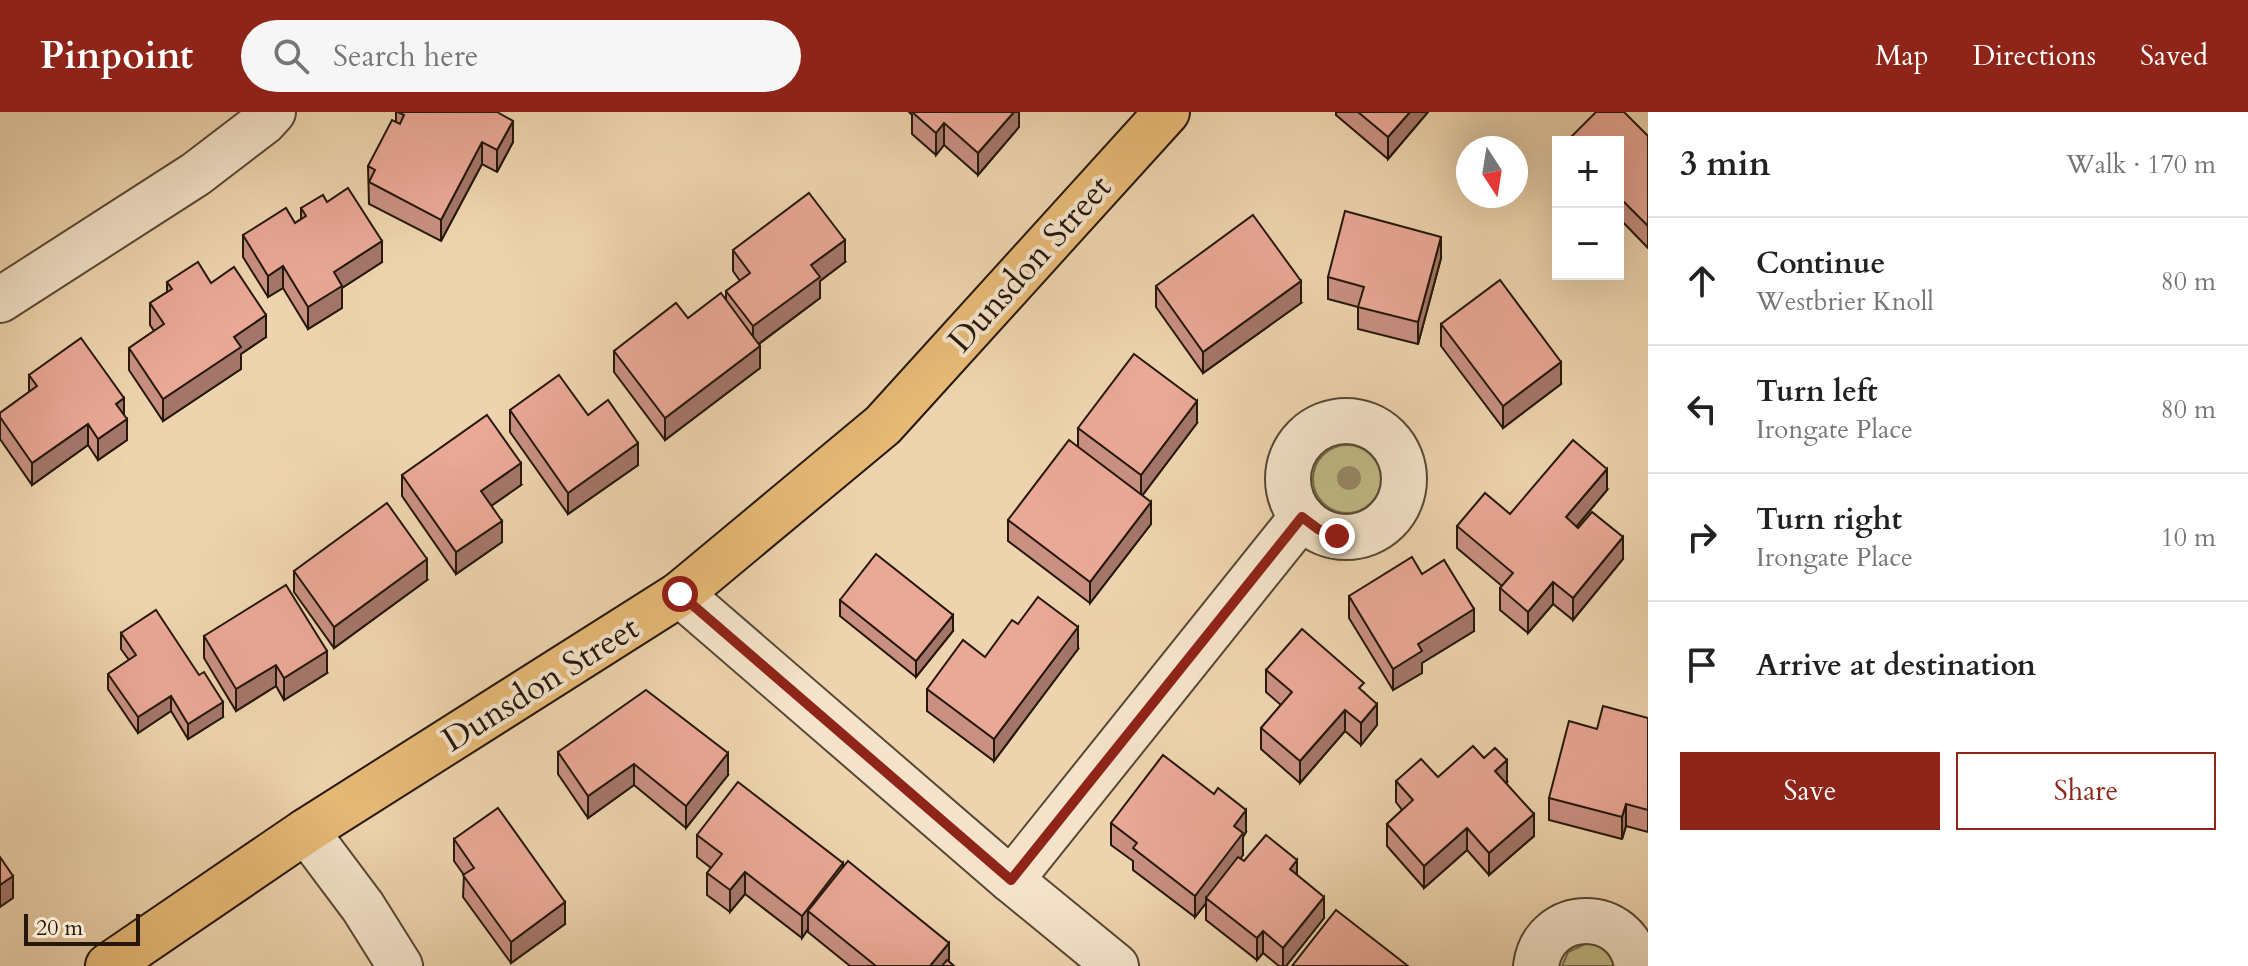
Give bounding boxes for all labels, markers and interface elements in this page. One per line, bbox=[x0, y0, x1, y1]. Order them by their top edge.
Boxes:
search box bbox=[241, 20, 801, 92]
text: Pinpoint bbox=[40, 30, 193, 82]
icon: search bbox=[269, 34, 313, 78]
text: Search here bbox=[333, 36, 478, 77]
text: Map bbox=[1875, 37, 1929, 75]
text: Directions bbox=[1973, 37, 2096, 75]
text: Saved bbox=[2140, 37, 2208, 75]
north arrow bbox=[1456, 136, 1528, 208]
map controls bbox=[1552, 136, 1624, 280]
button: + bbox=[1552, 136, 1624, 208]
text: 3 min bbox=[1680, 141, 1771, 187]
text: Walk · 170 m bbox=[2066, 147, 2216, 182]
street label: Dunsdon Street bbox=[938, 165, 1122, 362]
button: − bbox=[1552, 208, 1624, 280]
text: Continue bbox=[1756, 243, 1885, 284]
icon: ahead bbox=[1680, 259, 1724, 303]
text: 80 m bbox=[2160, 264, 2216, 299]
text: Westbrier Knoll bbox=[1756, 284, 1934, 319]
text: Turn left bbox=[1756, 371, 1878, 412]
icon: left bbox=[1680, 387, 1724, 431]
text: 80 m bbox=[2160, 392, 2216, 427]
text: Irongate Place bbox=[1756, 412, 1913, 447]
text: Turn right bbox=[1756, 499, 1902, 540]
icon: right bbox=[1680, 515, 1724, 559]
route end bbox=[1319, 518, 1355, 554]
text: 10 m bbox=[2160, 520, 2216, 555]
text: Irongate Place bbox=[1756, 540, 1913, 575]
route start bbox=[662, 576, 698, 612]
street label: Dunsdon Street bbox=[433, 605, 648, 763]
icon: arrive bbox=[1680, 643, 1724, 687]
text: Arrive at destination bbox=[1756, 645, 2036, 686]
button: Save bbox=[1680, 752, 1940, 830]
button: Share bbox=[1956, 752, 2216, 830]
scale bar bbox=[24, 910, 140, 946]
text: 20 m bbox=[36, 913, 83, 943]

